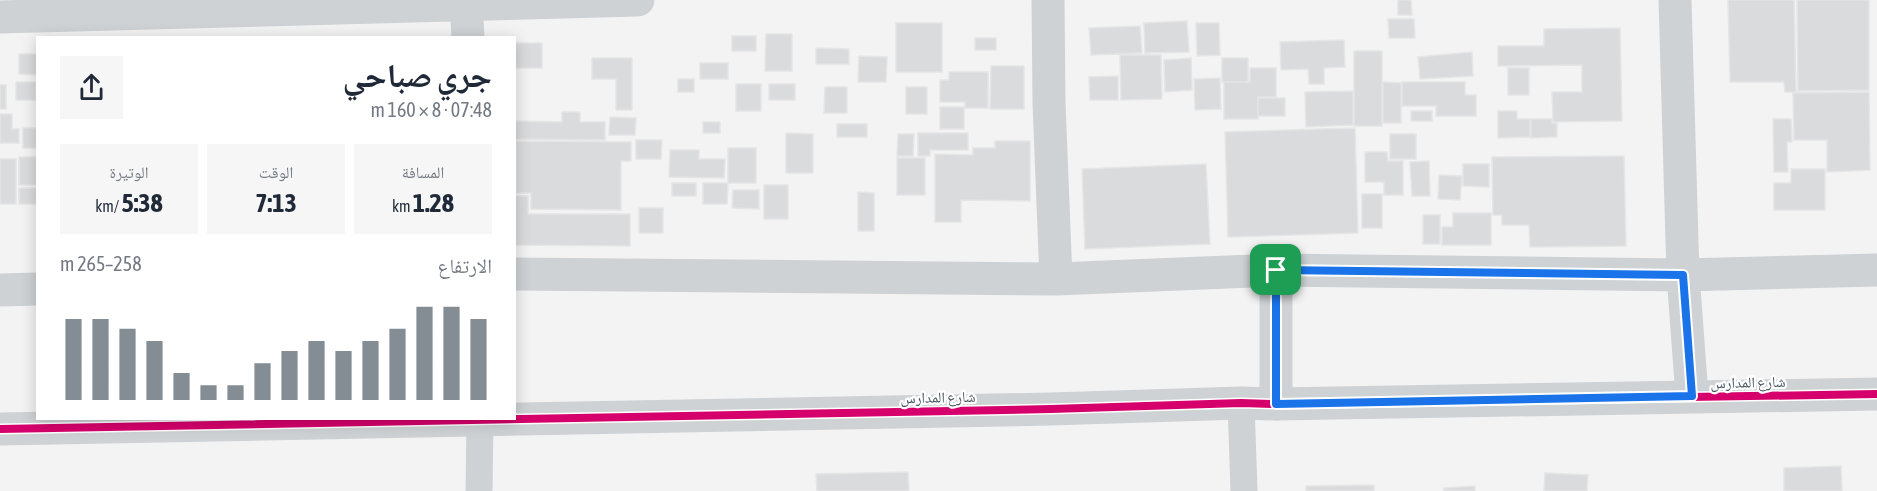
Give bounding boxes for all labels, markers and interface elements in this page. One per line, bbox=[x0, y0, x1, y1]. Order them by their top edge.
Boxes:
button: share bbox=[60, 56, 123, 119]
text: جري صباحي bbox=[342, 56, 492, 94]
text: 07:48 · 8 × 160 m bbox=[370, 98, 492, 121]
text: الوتيرة bbox=[110, 163, 148, 181]
text: الوقت bbox=[259, 163, 293, 181]
text: المسافة bbox=[402, 163, 444, 181]
text: 5:38 bbox=[121, 188, 163, 218]
text: 7:13 bbox=[255, 188, 297, 218]
text: 1.28 bbox=[413, 188, 454, 218]
text: /km bbox=[95, 197, 121, 215]
text: km bbox=[392, 197, 413, 215]
pin bbox=[1250, 244, 1301, 295]
text: 258–265 m bbox=[60, 252, 142, 275]
icon: arrive bbox=[1259, 253, 1292, 286]
text: الارتفاع bbox=[437, 254, 492, 277]
street label: شارع المدارس bbox=[1710, 373, 1786, 393]
street label: شارع المدارس bbox=[900, 388, 976, 408]

